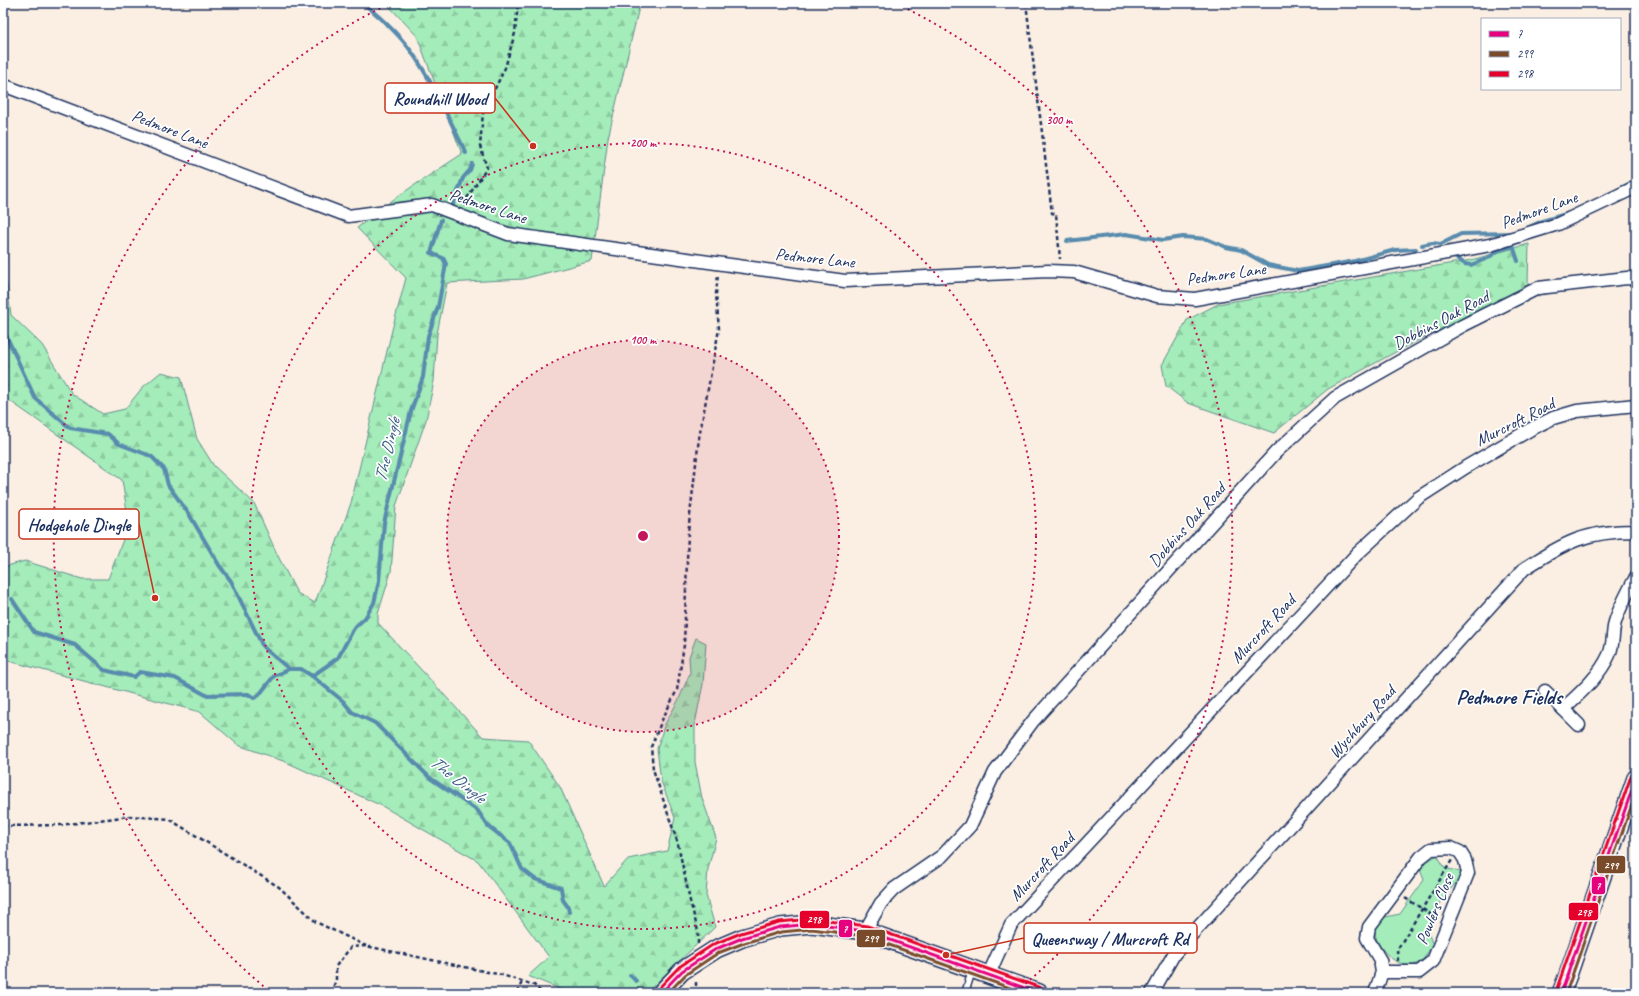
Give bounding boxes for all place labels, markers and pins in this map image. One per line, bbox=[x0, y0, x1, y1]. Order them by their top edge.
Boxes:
callout: Roundhill Wood bbox=[385, 83, 495, 113]
callout: Hodgehole Dingle bbox=[19, 509, 139, 539]
centre of rings bbox=[636, 529, 650, 543]
callout: Queensway / Murcroft Rd bbox=[1024, 923, 1197, 953]

